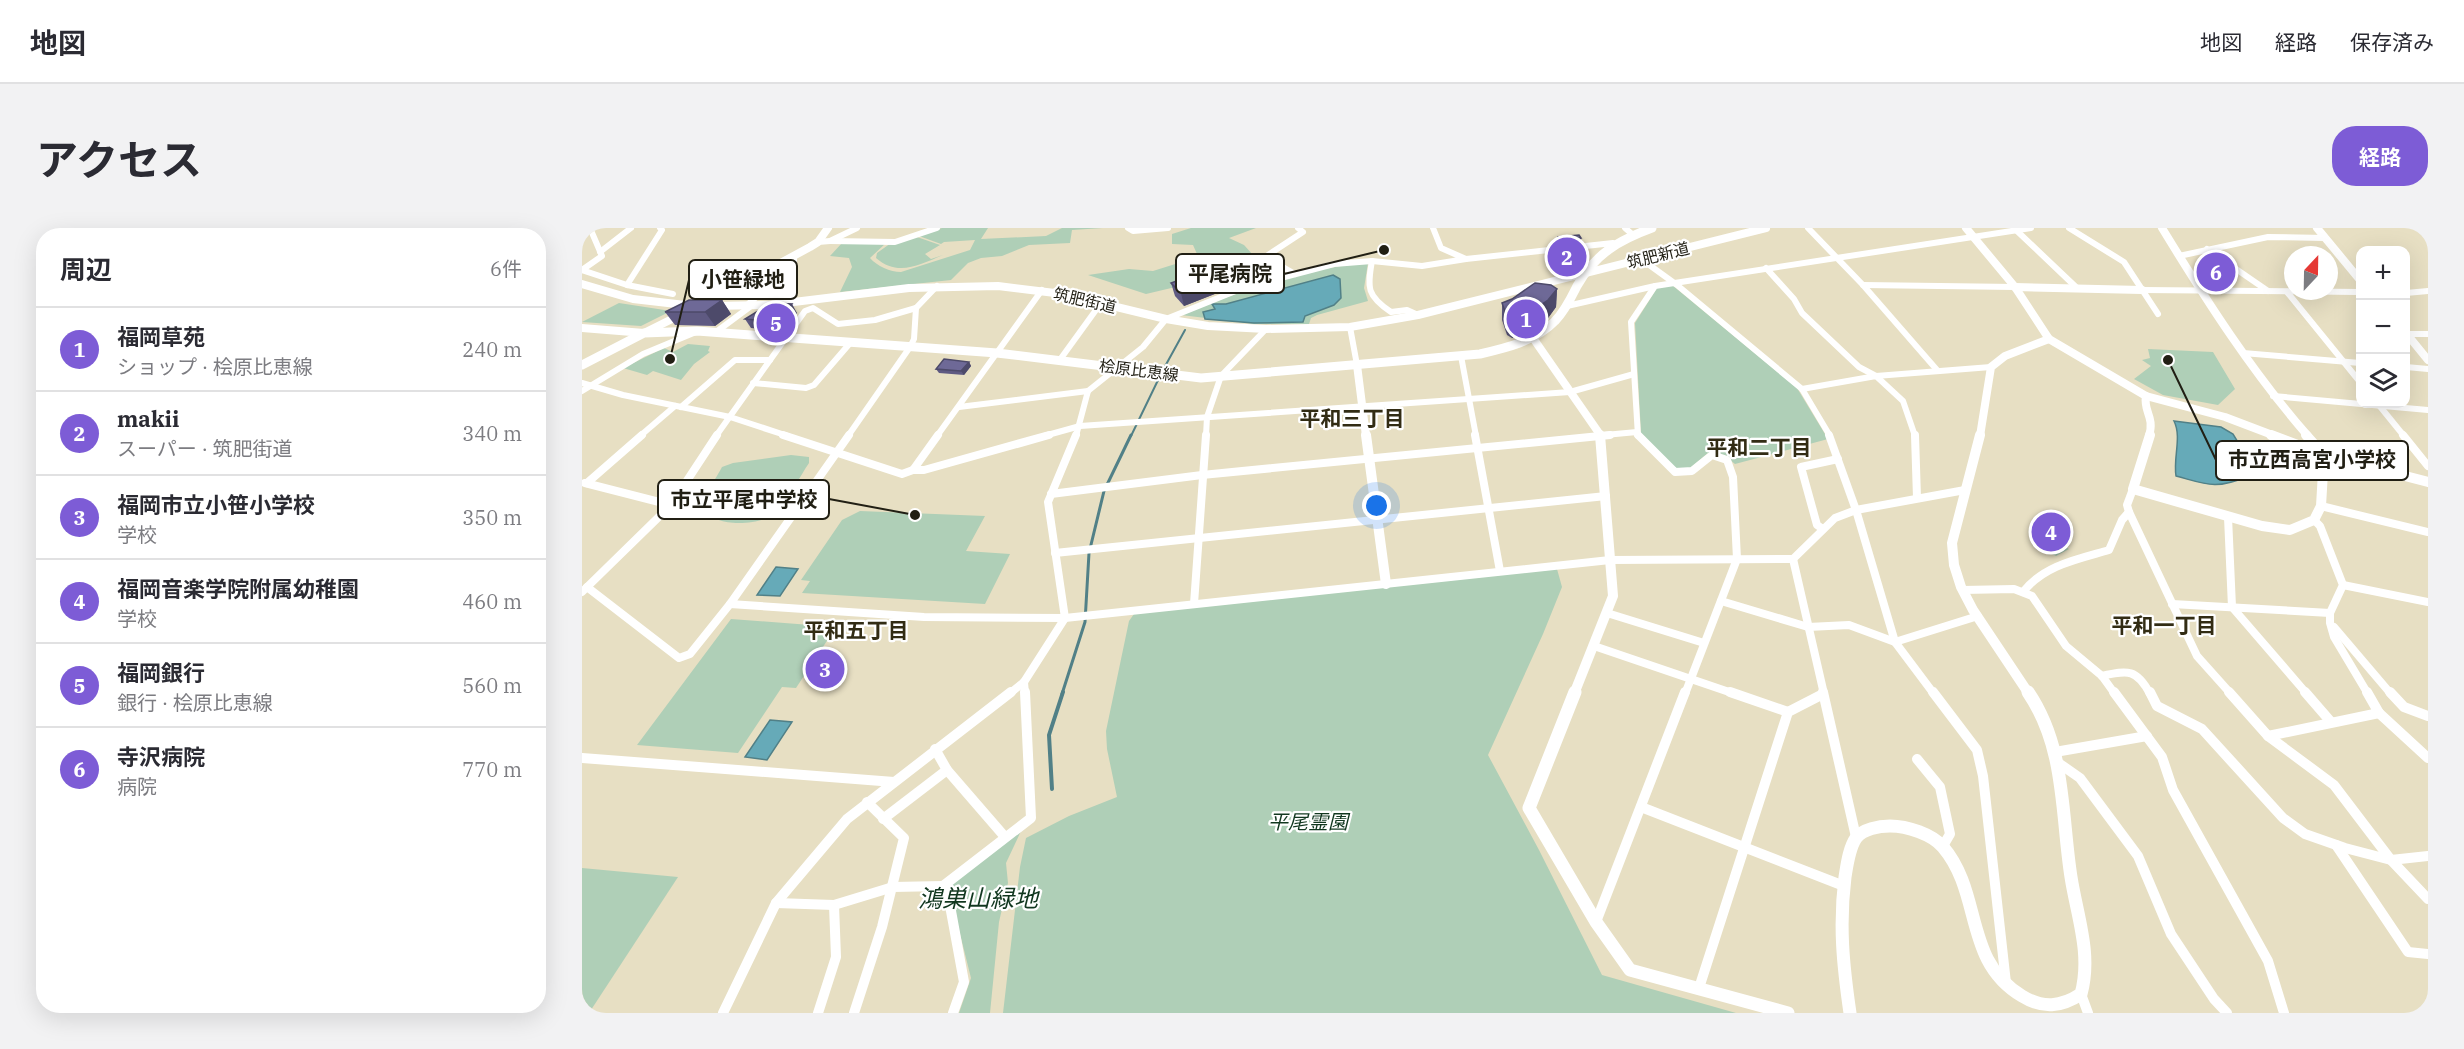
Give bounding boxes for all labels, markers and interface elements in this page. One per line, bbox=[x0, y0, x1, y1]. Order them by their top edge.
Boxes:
text: 地図 bbox=[30, 24, 86, 61]
text: 地図 bbox=[2200, 28, 2242, 56]
text: 経路 bbox=[2275, 28, 2317, 56]
text: 保存済み bbox=[2350, 28, 2434, 56]
button: 経路 bbox=[2332, 126, 2428, 186]
text: アクセス bbox=[36, 132, 202, 187]
pin: 2 bbox=[1548, 234, 1586, 279]
street label: 筑肥新道 bbox=[1625, 238, 1691, 272]
north arrow bbox=[2284, 246, 2338, 300]
map controls bbox=[2356, 246, 2410, 408]
button: + bbox=[2356, 246, 2410, 300]
pin: 6 bbox=[2196, 250, 2236, 294]
text: 周辺 bbox=[60, 252, 112, 286]
callout: 平尾病院 bbox=[1176, 254, 1284, 293]
text: 6件 bbox=[490, 255, 522, 282]
text: 平尾病院 bbox=[1188, 259, 1272, 287]
callout: 小笹緑地 bbox=[689, 260, 797, 299]
text: 小笹緑地 bbox=[701, 265, 785, 293]
street label: 筑肥街道 bbox=[1052, 283, 1118, 317]
pin: 1 bbox=[1506, 296, 1546, 341]
pin: 5 bbox=[756, 300, 796, 346]
button: − bbox=[2356, 300, 2410, 354]
text: 福岡草苑 bbox=[117, 322, 205, 351]
text: 1 bbox=[74, 336, 86, 363]
text: 240 m bbox=[462, 336, 522, 363]
text: ショップ · 桧原比恵線 bbox=[117, 353, 313, 380]
button: layers bbox=[2356, 354, 2410, 408]
street label: 桧原比恵線 bbox=[1098, 355, 1180, 385]
text: makii bbox=[117, 404, 179, 433]
district label: 平和三丁目 bbox=[1300, 404, 1405, 432]
text: 2 bbox=[74, 420, 86, 447]
text: 340 m bbox=[462, 420, 522, 447]
district label: 平和二丁目 bbox=[1707, 433, 1812, 461]
text: スーパー · 筑肥街道 bbox=[117, 435, 293, 462]
callout: 市立西高宮小学校 bbox=[2216, 441, 2408, 480]
text: 市立西高宮小学校 bbox=[2228, 445, 2396, 473]
callout: 市立平尾中学校 bbox=[658, 480, 829, 519]
text: 市立平尾中学校 bbox=[671, 485, 818, 513]
text: 福岡市立小笹小学校 bbox=[117, 490, 315, 519]
your location bbox=[1362, 491, 1391, 520]
text: 3 bbox=[74, 504, 86, 531]
text: 350 m bbox=[462, 504, 522, 531]
pin: 4 bbox=[2032, 510, 2070, 554]
text: 学校 bbox=[117, 521, 157, 548]
text: 福岡音楽学院附属幼稚園 bbox=[117, 574, 359, 603]
text: 4 bbox=[74, 588, 86, 615]
text: 460 m bbox=[462, 588, 522, 615]
text: 学校 bbox=[117, 605, 157, 632]
district label: 平和一丁目 bbox=[2112, 611, 2217, 639]
district label: 平和五丁目 bbox=[804, 616, 909, 644]
pin: 3 bbox=[806, 646, 844, 692]
text: 福岡銀行 bbox=[117, 658, 205, 687]
text: 5 bbox=[74, 672, 86, 699]
text: 560 m bbox=[462, 672, 522, 699]
text: 銀行 · 桧原比恵線 bbox=[117, 689, 273, 716]
text: 寺沢病院 bbox=[117, 742, 205, 771]
text: 6 bbox=[74, 756, 86, 783]
text: 770 m bbox=[462, 756, 522, 783]
text: 病院 bbox=[117, 773, 157, 800]
park label: 平尾霊園 bbox=[1268, 808, 1351, 835]
park label: 鴻巣山緑地 bbox=[918, 882, 1041, 914]

